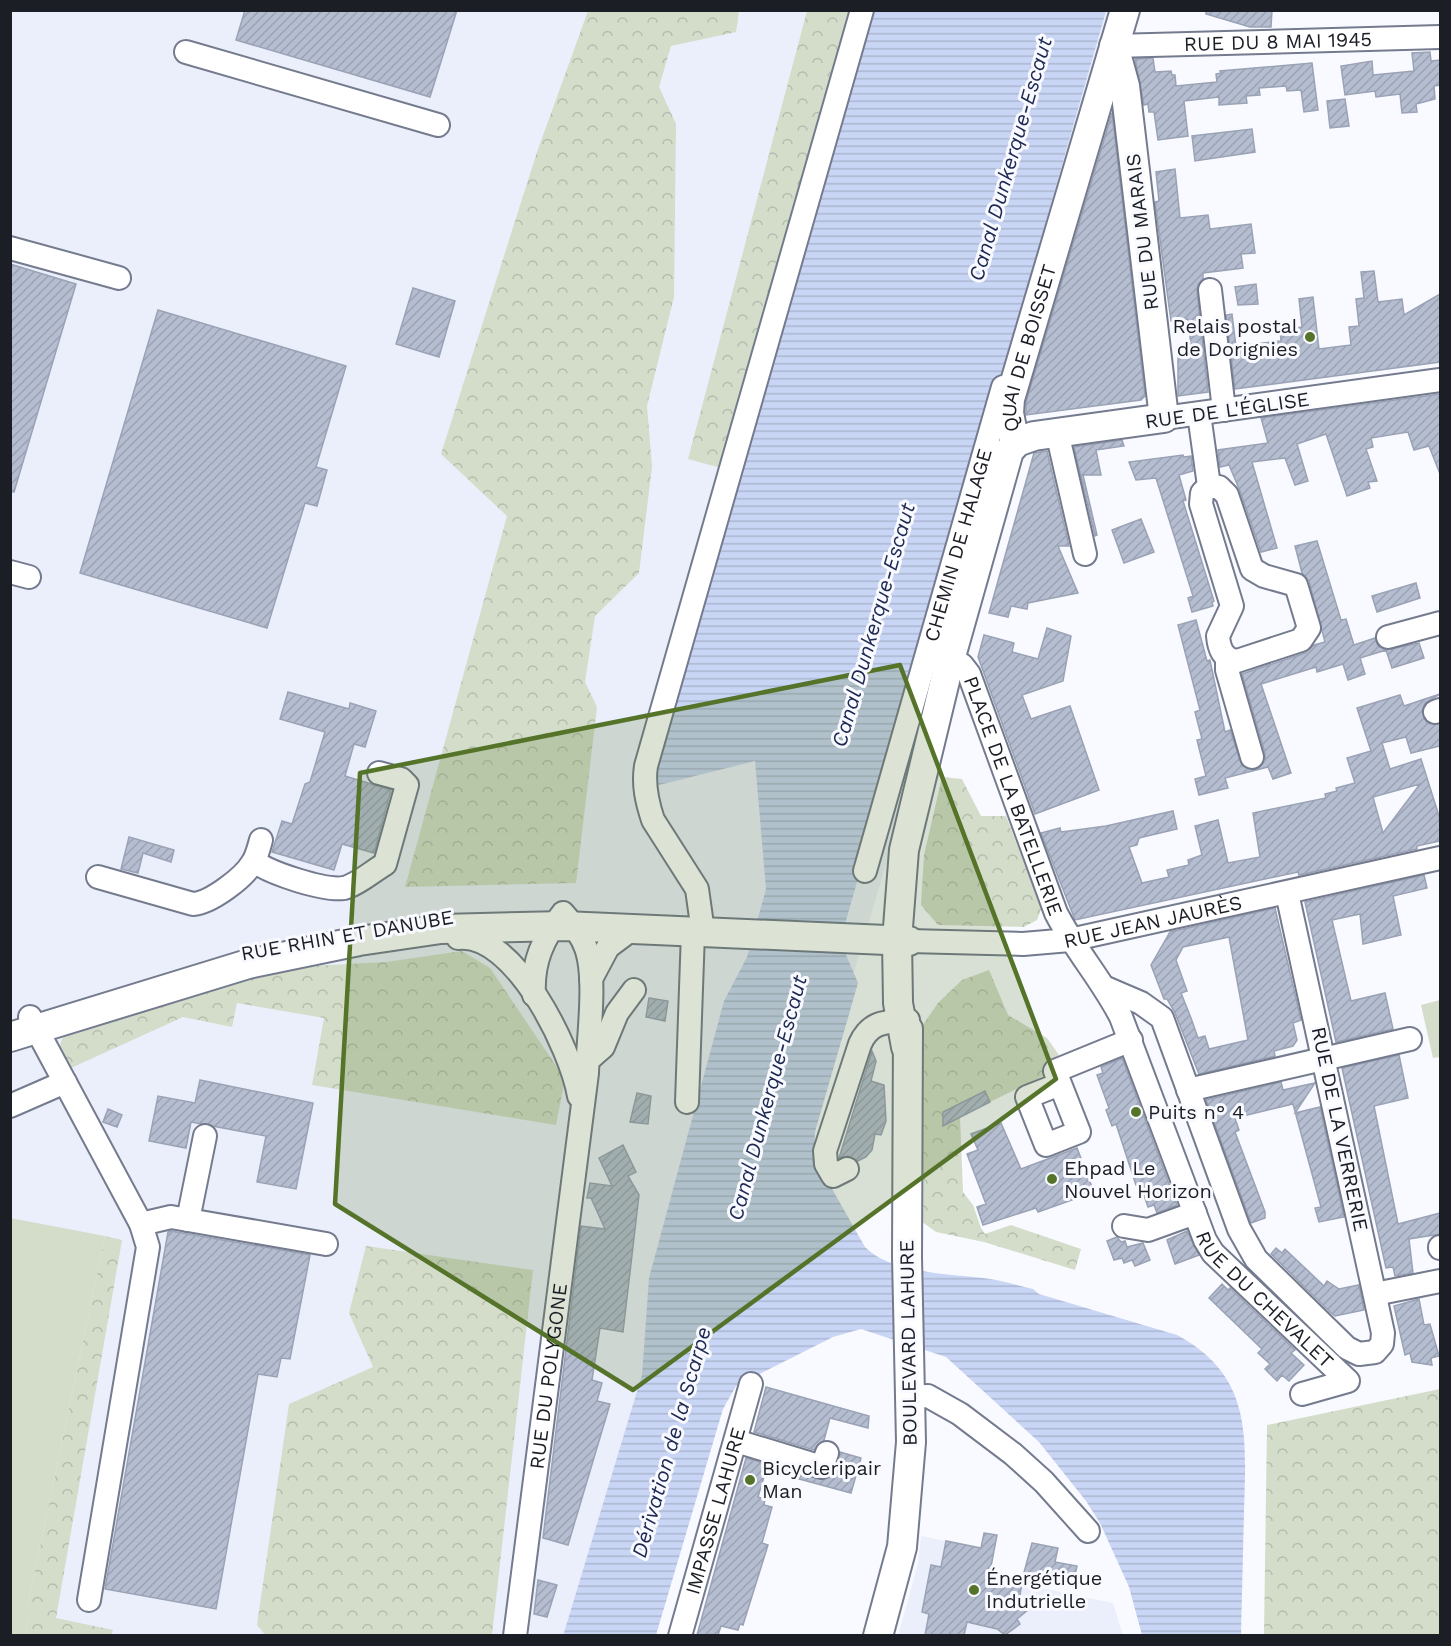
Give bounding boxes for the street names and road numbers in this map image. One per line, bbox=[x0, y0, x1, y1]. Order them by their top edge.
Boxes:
street label: RUE DU 8 MAI 1945 bbox=[1183, 27, 1372, 56]
street label: RUE DU MARAIS bbox=[1120, 152, 1164, 312]
street label: QUAI DE BOISSET bbox=[997, 261, 1061, 434]
street label: RUE DE L'ÉGLISE bbox=[1143, 387, 1311, 433]
street label: CHEMIN DE HALAGE bbox=[919, 446, 997, 644]
street label: PLACE DE LA BATELLERIE bbox=[959, 673, 1068, 919]
street label: RUE JEAN JAURÈS bbox=[1062, 890, 1244, 953]
street label: RUE RHIN ET DANUBE bbox=[239, 904, 455, 966]
street label: RUE DE LA VERRERIE bbox=[1307, 1024, 1373, 1234]
street label: RUE DU CHEVALET bbox=[1191, 1228, 1339, 1373]
street label: BOULEVARD LAHURE bbox=[894, 1240, 922, 1446]
street label: RUE DU POLYGONE bbox=[524, 1282, 572, 1471]
street label: IMPASSE LAHURE bbox=[680, 1425, 750, 1597]

